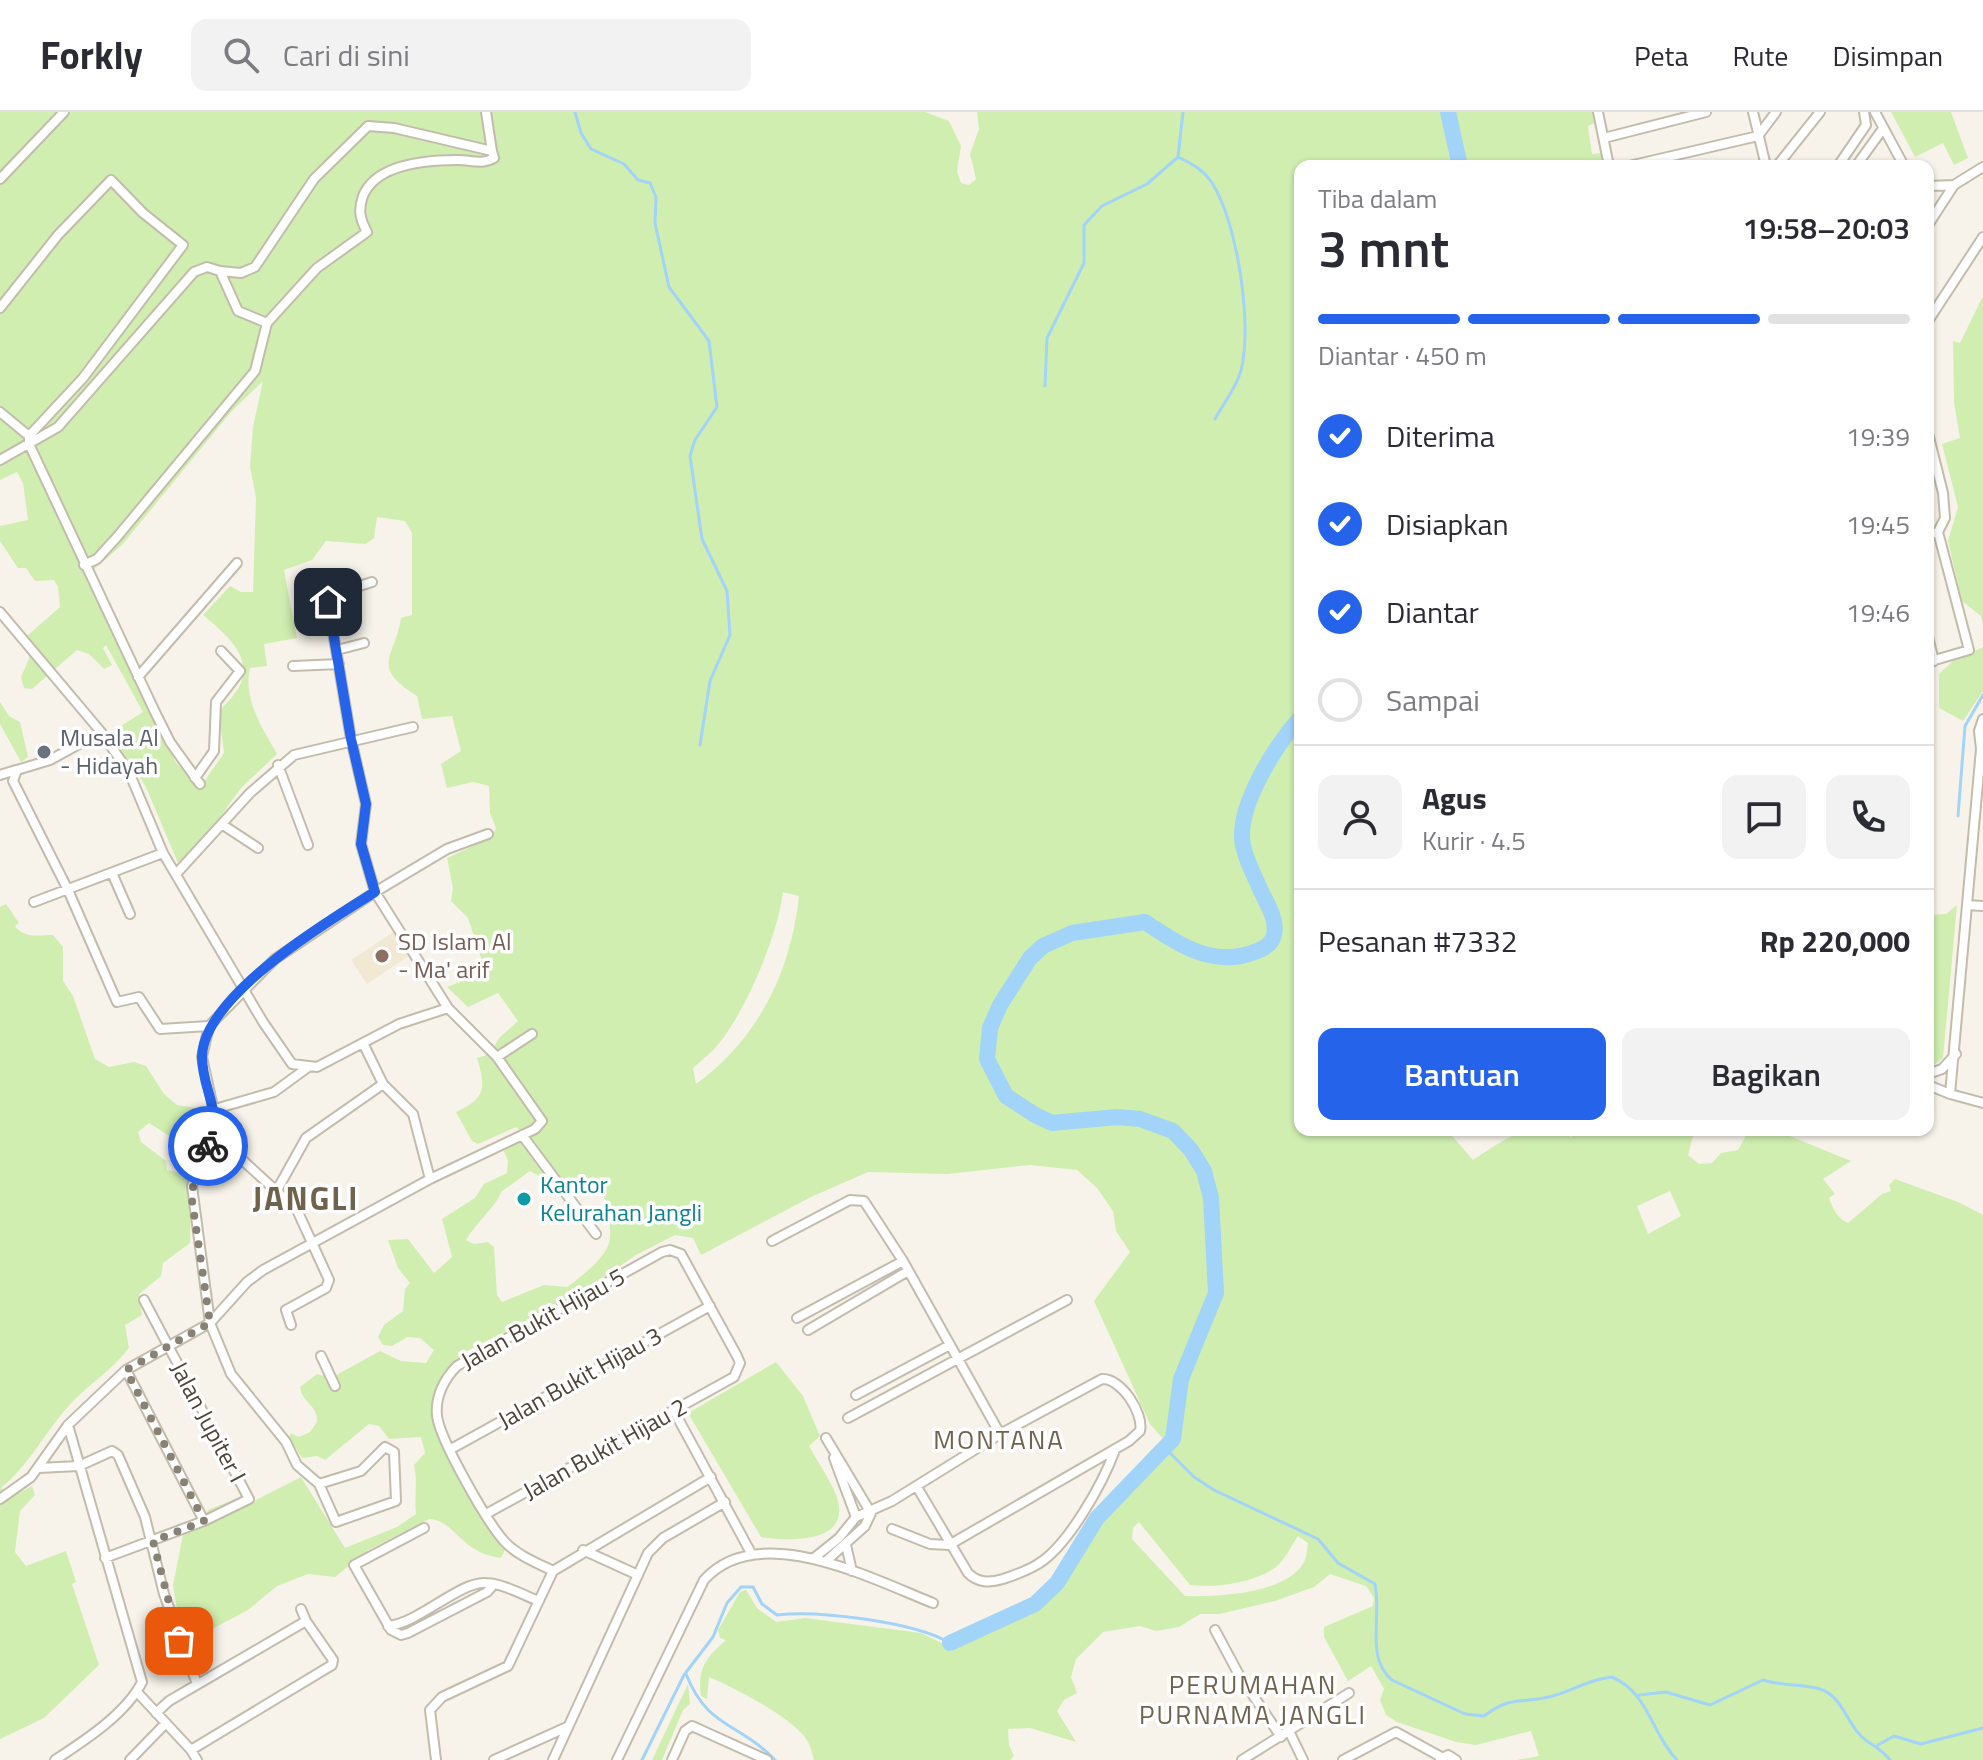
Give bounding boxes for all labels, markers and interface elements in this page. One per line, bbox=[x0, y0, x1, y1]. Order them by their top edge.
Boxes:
search box bbox=[191, 19, 751, 91]
text: Forkly bbox=[40, 26, 143, 84]
text: Cari di sini bbox=[283, 32, 410, 78]
icon: search bbox=[219, 33, 263, 77]
text: Peta bbox=[1634, 34, 1688, 77]
text: Rute bbox=[1732, 34, 1788, 77]
text: Disimpan bbox=[1832, 34, 1943, 77]
text: Tiba dalam bbox=[1318, 179, 1437, 218]
text: 19:58–20:03 bbox=[1743, 205, 1910, 251]
text: 3 mnt bbox=[1318, 208, 1449, 287]
text: Diantar · 450 m bbox=[1318, 336, 1487, 375]
text: Diterima bbox=[1386, 413, 1495, 459]
icon: check bbox=[1318, 414, 1362, 458]
text: 19:39 bbox=[1846, 417, 1910, 456]
text: Disiapkan bbox=[1386, 501, 1509, 547]
icon: check bbox=[1318, 502, 1362, 546]
text: 19:45 bbox=[1846, 505, 1910, 544]
pin bbox=[294, 568, 362, 636]
icon: home bbox=[306, 580, 350, 624]
text: Diantar bbox=[1386, 589, 1479, 635]
icon: check bbox=[1318, 590, 1362, 634]
text: 19:46 bbox=[1846, 593, 1910, 632]
text: Sampai bbox=[1386, 677, 1480, 723]
place label: Musala Al - Hidayah bbox=[60, 719, 159, 783]
marker: Musala Al - Hidayah bbox=[35, 743, 53, 761]
button: person bbox=[1318, 775, 1402, 859]
text: Agus bbox=[1422, 775, 1487, 821]
button: chat bbox=[1722, 775, 1806, 859]
button: phone bbox=[1826, 775, 1910, 859]
text: Kurir · 4.5 bbox=[1422, 821, 1526, 860]
text: Pesanan #7332 bbox=[1318, 918, 1518, 964]
text: Rp 220,000 bbox=[1760, 918, 1910, 964]
place label: SD Islam Al - Ma' arif bbox=[398, 923, 512, 987]
marker: SD Islam Al - Ma' arif bbox=[373, 947, 391, 965]
button: Bantuan bbox=[1318, 1028, 1606, 1120]
button: Bagikan bbox=[1622, 1028, 1910, 1120]
courier bbox=[168, 1106, 248, 1186]
icon: bike bbox=[186, 1124, 230, 1168]
place label: Kantor Kelurahan Jangli bbox=[540, 1166, 702, 1230]
district label: JANGLI bbox=[253, 1174, 359, 1222]
marker: Kantor Kelurahan Jangli bbox=[515, 1190, 533, 1208]
street label: Jalan Bukit Hijau 5 bbox=[454, 1258, 631, 1378]
street label: Jalan Bukit Hijau 3 bbox=[491, 1317, 668, 1437]
street label: Jalan Jupiter I bbox=[162, 1355, 256, 1488]
street label: Jalan Bukit Hijau 2 bbox=[516, 1388, 693, 1508]
district label: MONTANA bbox=[933, 1420, 1065, 1459]
pin bbox=[145, 1607, 213, 1675]
icon: bag bbox=[157, 1619, 201, 1663]
district label: PERUMAHAN PURNAMA JANGLI bbox=[1139, 1665, 1367, 1734]

